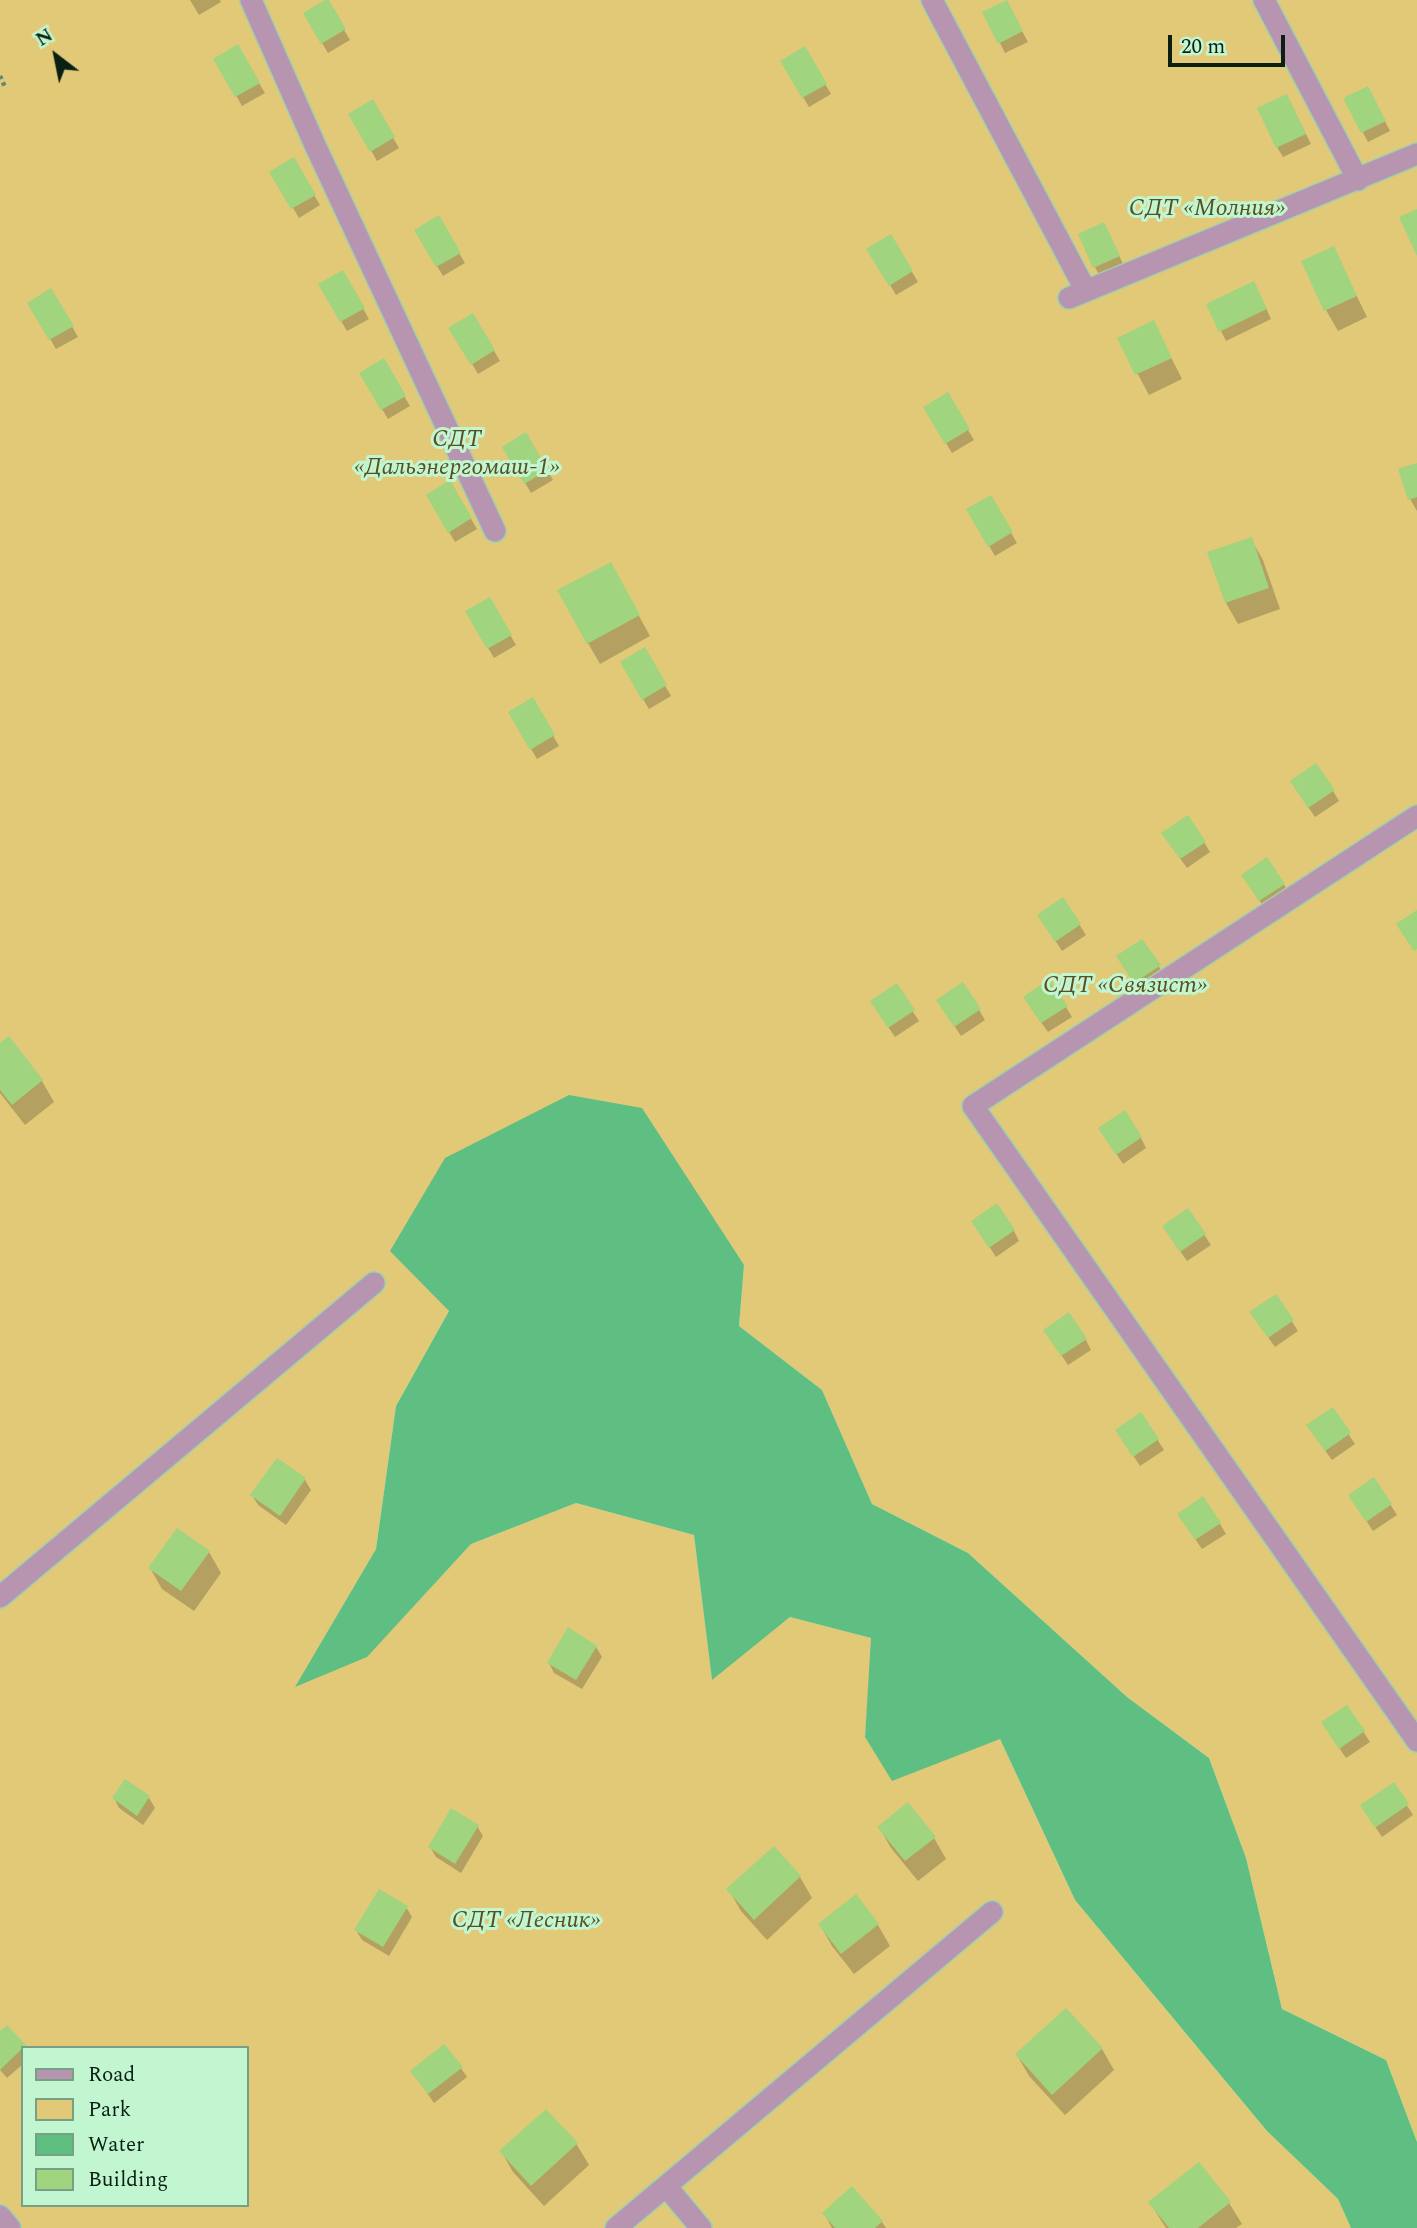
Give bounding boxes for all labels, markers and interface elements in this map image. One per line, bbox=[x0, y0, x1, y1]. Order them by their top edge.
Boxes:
north arrow bbox=[21, 21, 91, 91]
text: N bbox=[30, 21, 59, 54]
scale bar bbox=[1172, 21, 1289, 65]
text: 20 m bbox=[1181, 31, 1225, 63]
park label: СДТ «Молния» bbox=[1129, 196, 1285, 224]
park label: СДТ «Дальэнергомаш-1» bbox=[354, 427, 560, 483]
park label: СДТ «Связист» bbox=[1043, 973, 1207, 1001]
park label: СДТ «Лесник» bbox=[452, 1908, 600, 1936]
legend bbox=[21, 2046, 248, 2207]
text: Road bbox=[88, 2059, 135, 2091]
text: Park bbox=[88, 2094, 131, 2126]
text: Water bbox=[88, 2129, 144, 2161]
text: Building bbox=[88, 2164, 168, 2196]

